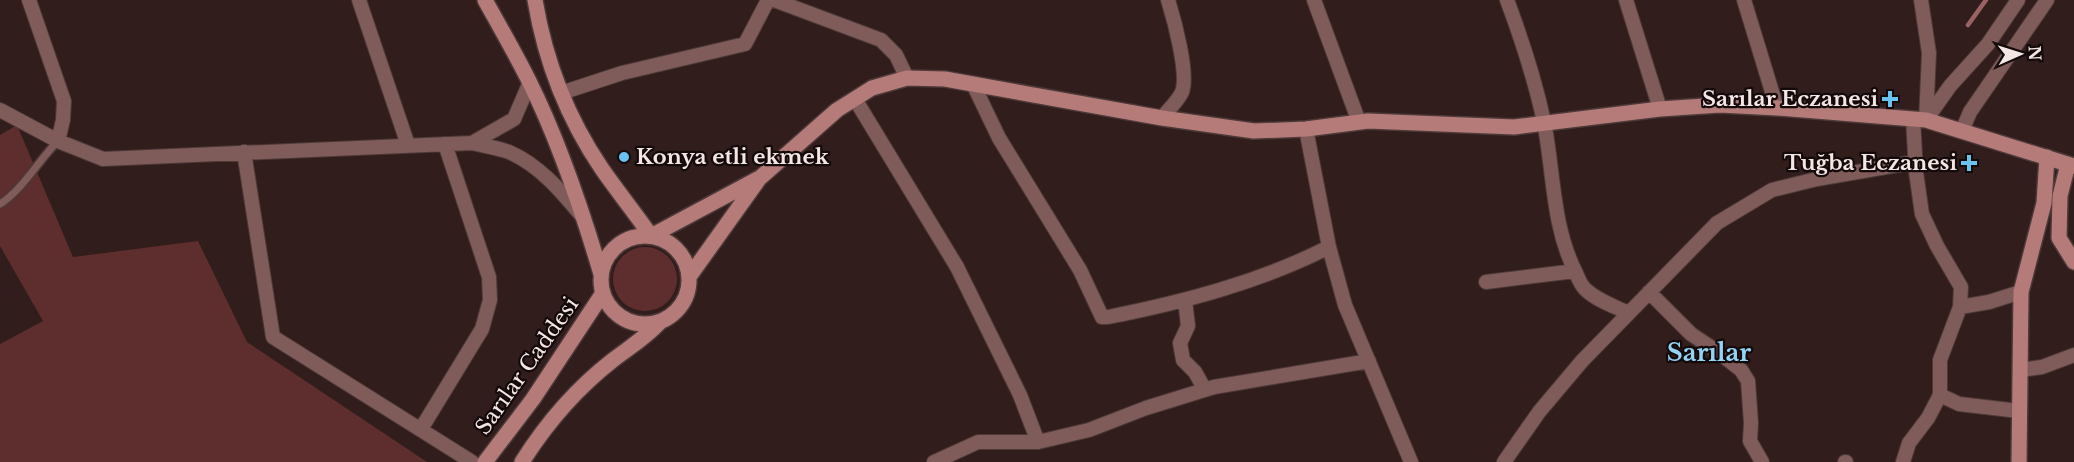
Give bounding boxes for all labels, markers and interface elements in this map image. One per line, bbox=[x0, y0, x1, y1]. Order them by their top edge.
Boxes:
north arrow bbox=[1990, 24, 2050, 84]
text: N bbox=[2025, 45, 2045, 61]
place label: Sarılar Eczanesi bbox=[1702, 86, 1878, 112]
marker: Sarılar Eczanesi bbox=[1883, 92, 1897, 106]
place label: Konya etli ekmek bbox=[636, 144, 830, 170]
marker: Konya etli ekmek bbox=[617, 150, 631, 164]
place label: Tuğba Eczanesi bbox=[1784, 150, 1957, 176]
marker: Tuğba Eczanesi bbox=[1962, 156, 1976, 170]
street label: Sarılar Caddesi bbox=[470, 292, 584, 440]
district label: Sarılar bbox=[1667, 338, 1751, 367]

